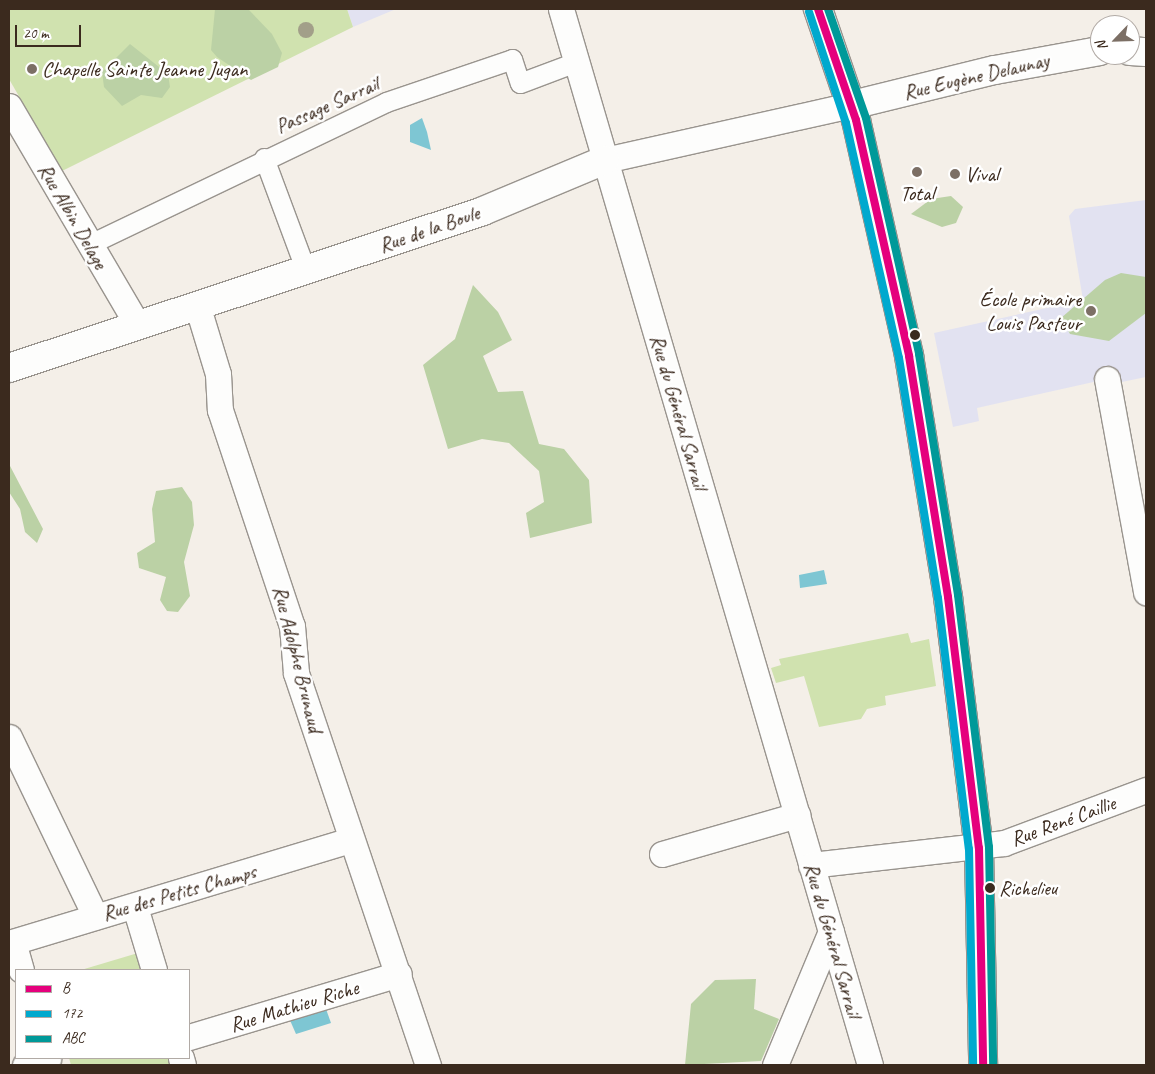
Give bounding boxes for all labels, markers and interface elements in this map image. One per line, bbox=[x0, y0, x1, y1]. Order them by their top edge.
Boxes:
scale bar bbox=[18, 15, 84, 47]
north arrow bbox=[1090, 15, 1140, 65]
text: 20 m bbox=[23, 24, 49, 43]
text: N bbox=[1092, 38, 1111, 53]
street label: Rue Eugène Delaunay bbox=[900, 47, 1052, 105]
place label: Chapelle Sainte Jeanne Jugan bbox=[42, 56, 247, 82]
marker: Chapelle Sainte Jeanne Jugan bbox=[26, 63, 38, 75]
street label: Passage Sarrail bbox=[271, 71, 383, 139]
street label: Rue Albin Delage bbox=[33, 159, 113, 273]
place label: Vival bbox=[965, 161, 998, 187]
marker: Total bbox=[911, 166, 923, 178]
marker: Vival bbox=[949, 168, 961, 180]
place label: Total bbox=[900, 180, 934, 206]
street label: Rue de la Boule bbox=[375, 200, 483, 258]
place label: École primaire Louis Pasteur bbox=[981, 286, 1081, 336]
marker: École primaire Louis Pasteur bbox=[1085, 305, 1097, 317]
unlabelled marker bbox=[910, 330, 920, 340]
street label: Rue du Général Sarrail bbox=[645, 332, 713, 492]
street label: Rue Adolphe Brunaud bbox=[268, 583, 328, 735]
street label: Rue René Caillie bbox=[1007, 790, 1119, 852]
street label: Rue des Petits Champs bbox=[98, 858, 260, 926]
street label: Rue du Général Sarrail bbox=[799, 860, 867, 1020]
place label: Richelieu bbox=[999, 876, 1057, 900]
marker: Richelieu bbox=[985, 883, 995, 893]
legend bbox=[15, 969, 190, 1059]
street label: Rue Mathieu Riche bbox=[226, 974, 362, 1038]
text: B bbox=[62, 979, 70, 998]
text: 172 bbox=[62, 1004, 82, 1023]
text: ABC bbox=[62, 1029, 84, 1048]

